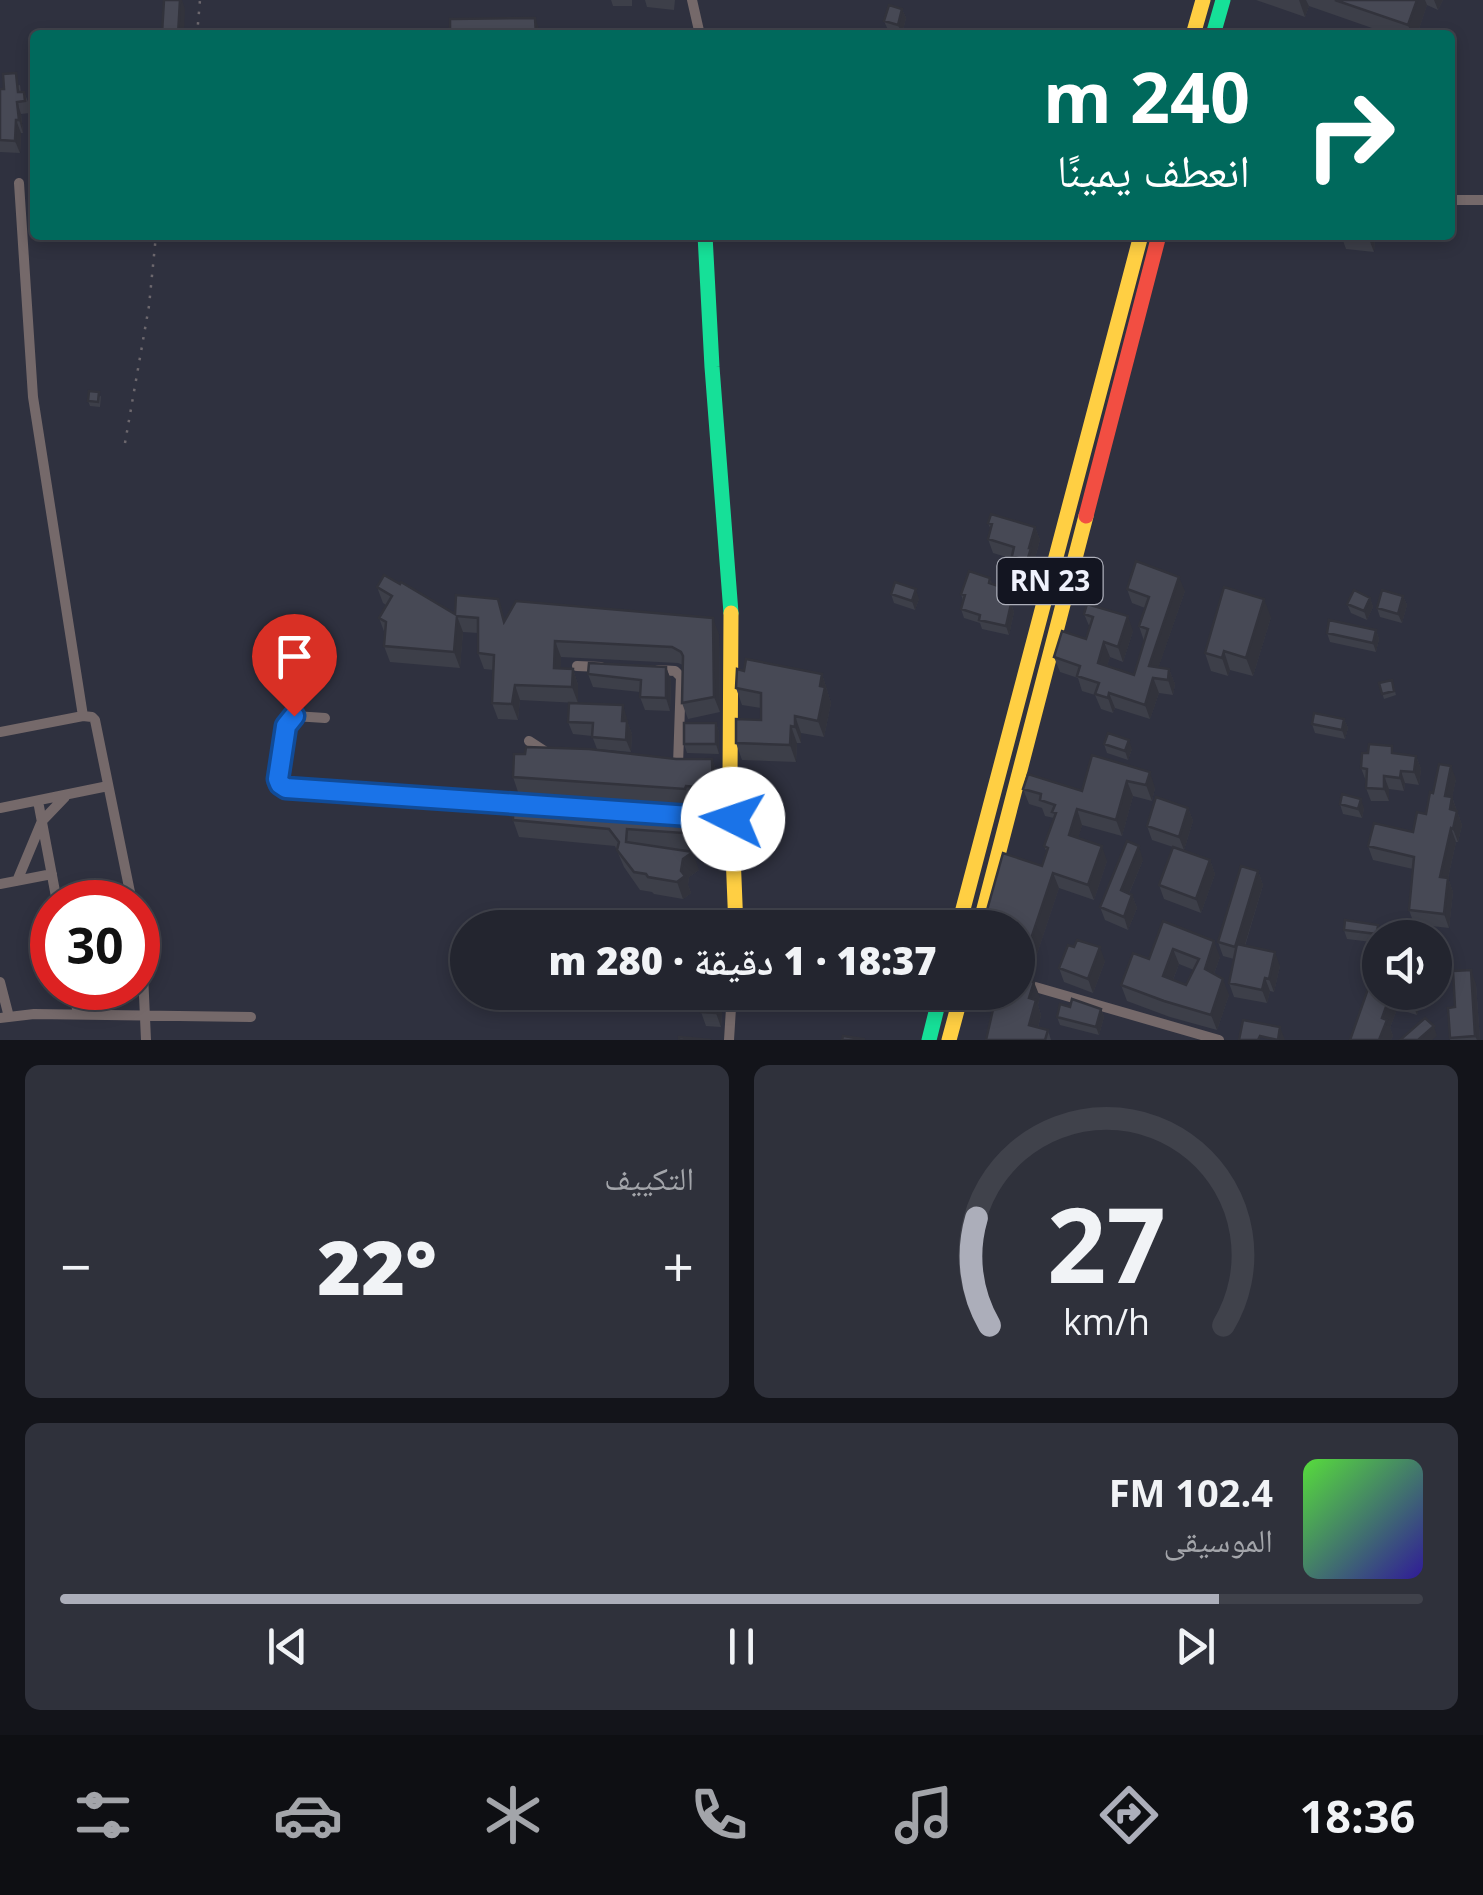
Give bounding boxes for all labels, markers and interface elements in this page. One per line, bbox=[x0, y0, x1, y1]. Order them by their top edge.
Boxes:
text: 240 m bbox=[1043, 48, 1250, 144]
icon: right bbox=[1285, 70, 1415, 200]
text: انعطف يمينًا bbox=[1057, 139, 1250, 200]
road number: RN 23 bbox=[998, 558, 1102, 604]
pin bbox=[252, 614, 337, 717]
icon: arrive bbox=[267, 629, 322, 684]
position arrow bbox=[681, 767, 785, 871]
speed limit sign: 30 bbox=[30, 880, 160, 1010]
map controls bbox=[1362, 920, 1452, 1010]
button: sound bbox=[1362, 920, 1452, 1010]
text: 18:37 · 1 دقيقة · 280 m bbox=[548, 934, 937, 986]
text: التكييف bbox=[604, 1156, 694, 1199]
text: 27 bbox=[1047, 1172, 1165, 1313]
text: 22° bbox=[317, 1215, 437, 1317]
text: − bbox=[60, 1228, 91, 1303]
text: + bbox=[663, 1228, 694, 1303]
text: km/h bbox=[1063, 1297, 1149, 1345]
text: 102.4 FM bbox=[1109, 1466, 1273, 1518]
text: الموسيقى bbox=[1163, 1518, 1273, 1561]
icon: previous bbox=[260, 1619, 315, 1674]
icon: pause bbox=[714, 1619, 769, 1674]
icon: next bbox=[1168, 1619, 1223, 1674]
icon: filters bbox=[68, 1780, 138, 1850]
icon: car bbox=[273, 1780, 343, 1850]
icon: climate bbox=[478, 1780, 548, 1850]
icon: phone bbox=[684, 1780, 754, 1850]
icon: music bbox=[889, 1780, 959, 1850]
icon: directions bbox=[1094, 1780, 1164, 1850]
text: 18:36 bbox=[1300, 1785, 1415, 1846]

